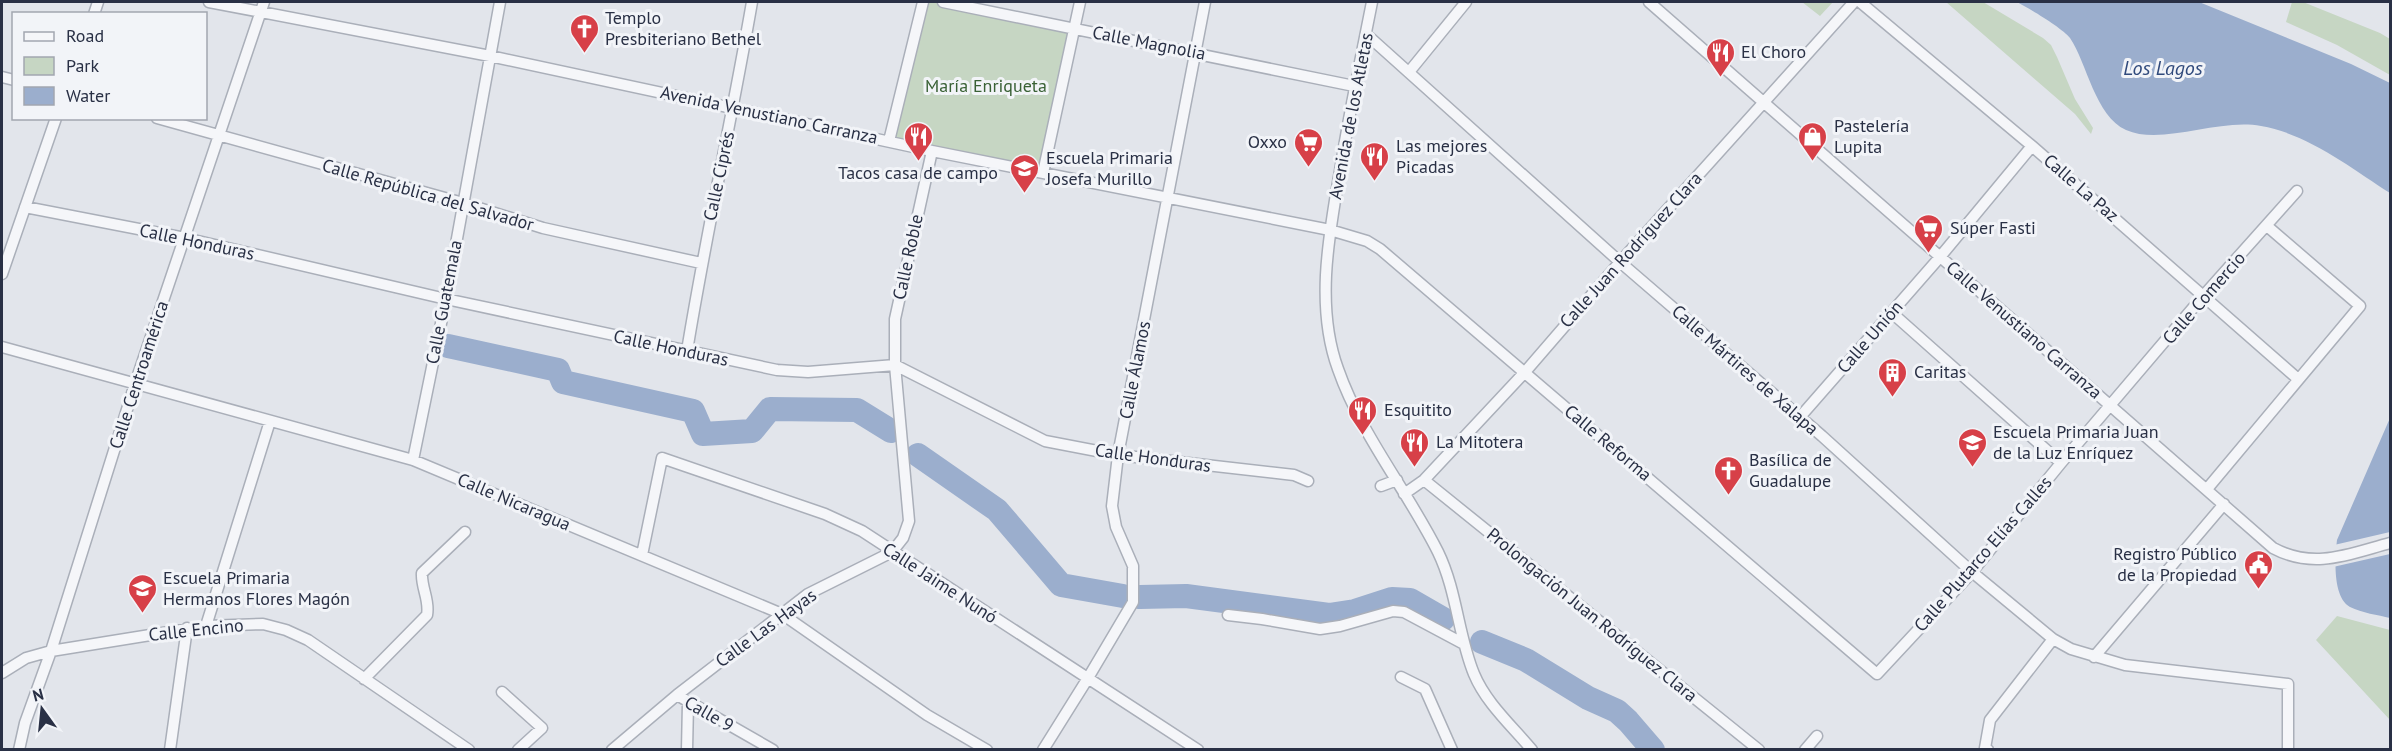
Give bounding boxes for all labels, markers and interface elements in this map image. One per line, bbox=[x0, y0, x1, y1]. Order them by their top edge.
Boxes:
place label: Templo Presbiteriano Bethel bbox=[605, 6, 762, 50]
legend bbox=[12, 12, 207, 120]
church icon: Templo Presbiteriano Bethel bbox=[568, 12, 600, 54]
street label: Calle Magnolia bbox=[1091, 20, 1208, 65]
text: Road bbox=[66, 24, 104, 47]
street label: Avenida de los Atletas bbox=[1323, 31, 1378, 201]
restaurant icon: El Choro bbox=[1704, 36, 1736, 78]
place label: El Choro bbox=[1741, 40, 1806, 63]
text: Park bbox=[66, 54, 99, 77]
water label: Los Lagos bbox=[2123, 55, 2203, 81]
park label: María Enriqueta bbox=[925, 74, 1047, 97]
street label: Avenida Venustiano Carranza bbox=[658, 80, 880, 149]
text: Water bbox=[66, 84, 110, 107]
place label: Pastelería Lupita bbox=[1834, 114, 1909, 158]
restaurant icon: Tacos casa de campo bbox=[902, 120, 934, 162]
shop icon: Pastelería Lupita bbox=[1797, 120, 1829, 162]
supermarket icon: Oxxo bbox=[1292, 126, 1324, 168]
street label: Calle Ciprés bbox=[698, 129, 739, 223]
place label: Oxxo bbox=[1248, 130, 1287, 153]
place label: Las mejores Picadas bbox=[1396, 134, 1487, 178]
restaurant icon: Las mejores Picadas bbox=[1359, 140, 1391, 182]
place label: Escuela Primaria Josefa Murillo bbox=[1045, 146, 1173, 190]
street label: Calle La Paz bbox=[2039, 149, 2124, 227]
school or university icon: Escuela Primaria Josefa Murillo bbox=[1009, 152, 1041, 194]
street label: Calle República del Salvador bbox=[320, 153, 537, 236]
place label: Tacos casa de campo bbox=[838, 161, 998, 184]
street label: Calle Juan Rodríguez Clara bbox=[1554, 167, 1707, 332]
street label: Calle Roble bbox=[887, 212, 928, 302]
supermarket icon: Súper Fasti bbox=[1913, 212, 1945, 254]
place label: Súper Fasti bbox=[1950, 216, 2036, 239]
street label: Calle Honduras bbox=[138, 218, 257, 265]
street label: Calle Guatemala bbox=[420, 238, 467, 366]
street label: Calle Comercio bbox=[2157, 247, 2250, 349]
street label: Calle Venustiano Carranza bbox=[1942, 256, 2107, 404]
street label: Calle Unión bbox=[1832, 295, 1908, 378]
street label: Calle Centroamérica bbox=[104, 298, 173, 452]
street label: Calle Mártires de Xalapa bbox=[1667, 300, 1824, 440]
street label: Calle Álamos bbox=[1114, 319, 1155, 421]
street label: Calle Honduras bbox=[612, 324, 731, 371]
building icon: Caritas bbox=[1877, 356, 1909, 398]
place label: Caritas bbox=[1914, 360, 1966, 383]
restaurant icon: Esquitito bbox=[1347, 394, 1379, 436]
place label: Esquitito bbox=[1384, 398, 1452, 421]
street label: Calle Reforma bbox=[1560, 399, 1657, 486]
place label: Escuela Primaria Juan de la Luz Enríquez bbox=[1993, 420, 2159, 464]
restaurant icon: La Mitotera bbox=[1399, 426, 1431, 468]
school or university icon: Escuela Primaria Juan de la Luz Enríquez bbox=[1956, 426, 1988, 468]
place label: La Mitotera bbox=[1436, 430, 1523, 453]
street label: Calle Honduras bbox=[1094, 438, 1213, 477]
place label: Basílica de Guadalupe bbox=[1749, 448, 1832, 492]
church icon: Basílica de Guadalupe bbox=[1712, 454, 1744, 496]
street label: Calle Nicaragua bbox=[454, 467, 574, 536]
street label: Calle Plutarco Elías Calles bbox=[1909, 471, 2057, 636]
street label: Prolongación Juan Rodríguez Clara bbox=[1482, 522, 1702, 707]
street label: Calle Jaime Nunó bbox=[879, 537, 1002, 628]
place label: Registro Público de la Propiedad bbox=[2113, 542, 2237, 586]
public building icon: Registro Público de la Propiedad bbox=[2242, 548, 2274, 590]
place label: Escuela Primaria Hermanos Flores Magón bbox=[163, 566, 350, 610]
school or university icon: Escuela Primaria Hermanos Flores Magón bbox=[126, 572, 158, 614]
street label: Calle Las Hayas bbox=[711, 583, 821, 672]
street label: Calle Encino bbox=[147, 613, 245, 646]
north arrow bbox=[12, 679, 72, 739]
text: N bbox=[30, 683, 46, 706]
street label: Calle 9 bbox=[680, 690, 738, 737]

